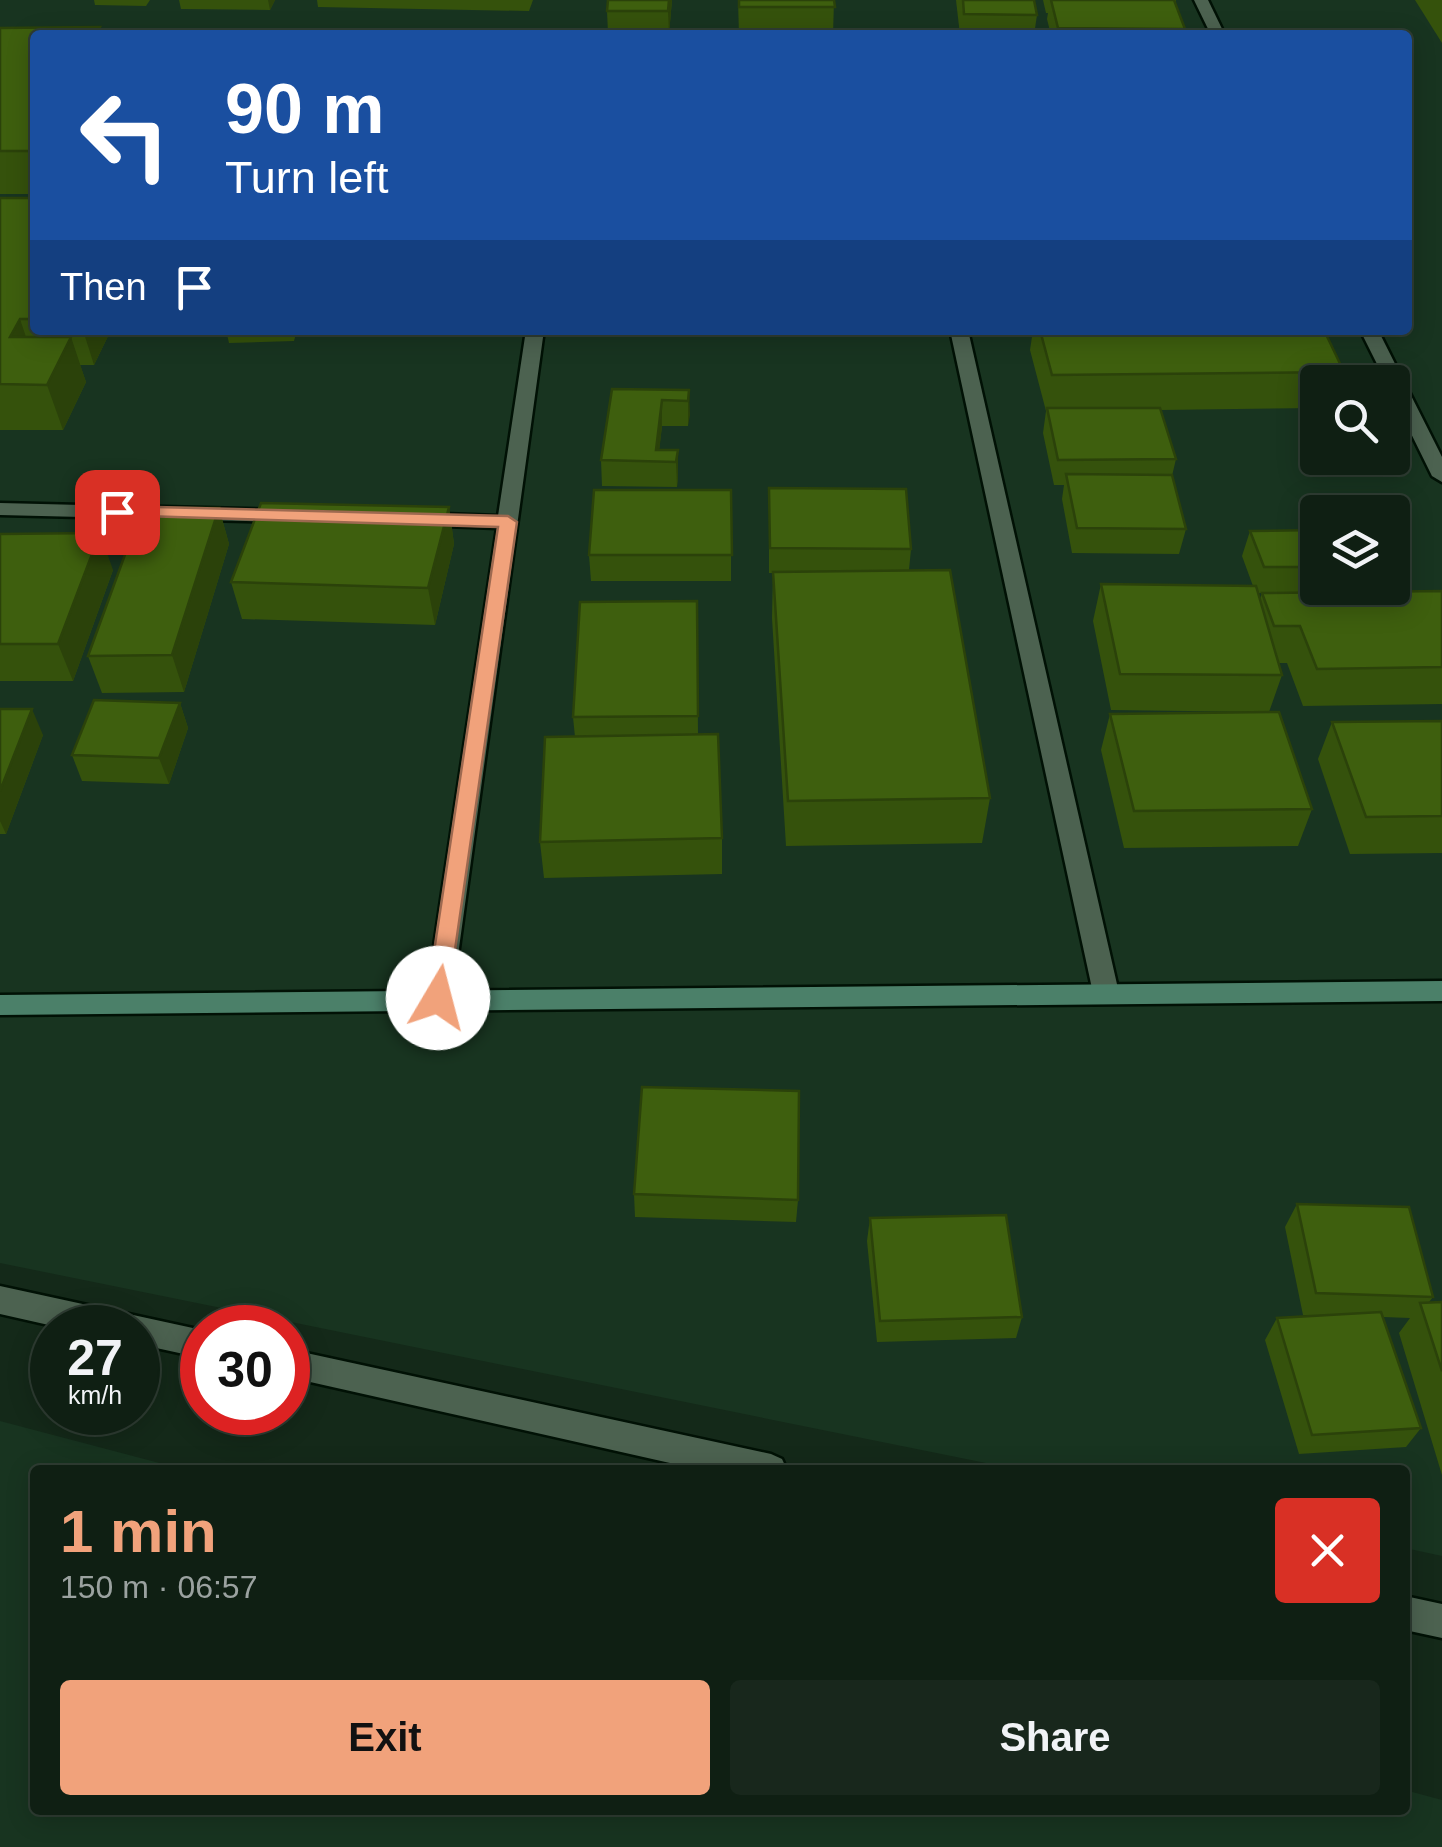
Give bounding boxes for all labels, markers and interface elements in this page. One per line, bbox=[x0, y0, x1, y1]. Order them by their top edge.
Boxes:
icon: left bbox=[60, 70, 190, 200]
text: 90 m bbox=[225, 70, 385, 148]
text: Turn left bbox=[225, 152, 388, 203]
icon: arrive bbox=[167, 260, 222, 315]
text: Then bbox=[60, 266, 147, 308]
map controls bbox=[1300, 365, 1410, 605]
button: search bbox=[1300, 365, 1410, 475]
pin bbox=[75, 470, 160, 555]
icon: arrive bbox=[90, 485, 145, 540]
button: layers bbox=[1300, 495, 1410, 605]
position arrow bbox=[386, 946, 490, 1050]
speed limit sign: 30 bbox=[180, 1305, 310, 1435]
text: 27 bbox=[67, 1330, 123, 1386]
text: km/h bbox=[68, 1381, 122, 1409]
text: 1 min bbox=[60, 1498, 217, 1565]
button: close bbox=[1275, 1498, 1380, 1603]
text: 150 m · 06:57 bbox=[60, 1569, 257, 1605]
button: Exit bbox=[60, 1680, 710, 1795]
button: Share bbox=[730, 1680, 1380, 1795]

